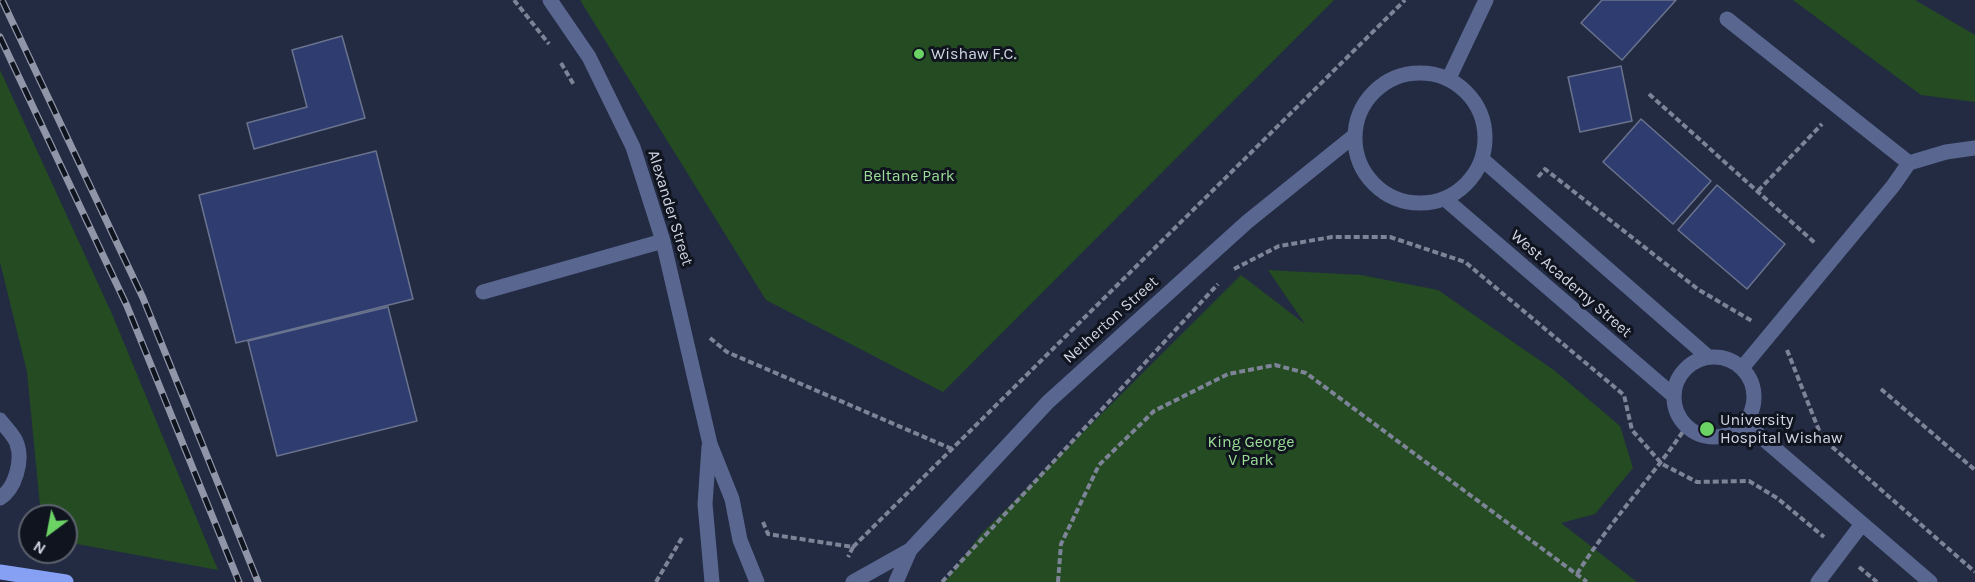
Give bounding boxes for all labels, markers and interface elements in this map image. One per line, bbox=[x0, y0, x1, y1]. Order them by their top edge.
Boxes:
place label: Wishaw F.C. bbox=[931, 44, 1016, 64]
marker: Wishaw F.C. bbox=[912, 47, 926, 61]
street label: Alexander Street bbox=[643, 148, 697, 268]
park label: Beltane Park bbox=[863, 166, 955, 186]
street label: West Academy Street bbox=[1506, 226, 1636, 342]
street label: Netherton Street bbox=[1060, 272, 1162, 368]
place label: University Hospital Wishaw bbox=[1720, 410, 1843, 448]
marker: University Hospital Wishaw bbox=[1698, 420, 1716, 438]
park label: King George V Park bbox=[1207, 432, 1295, 470]
north arrow bbox=[18, 504, 78, 564]
text: N bbox=[29, 537, 49, 559]

